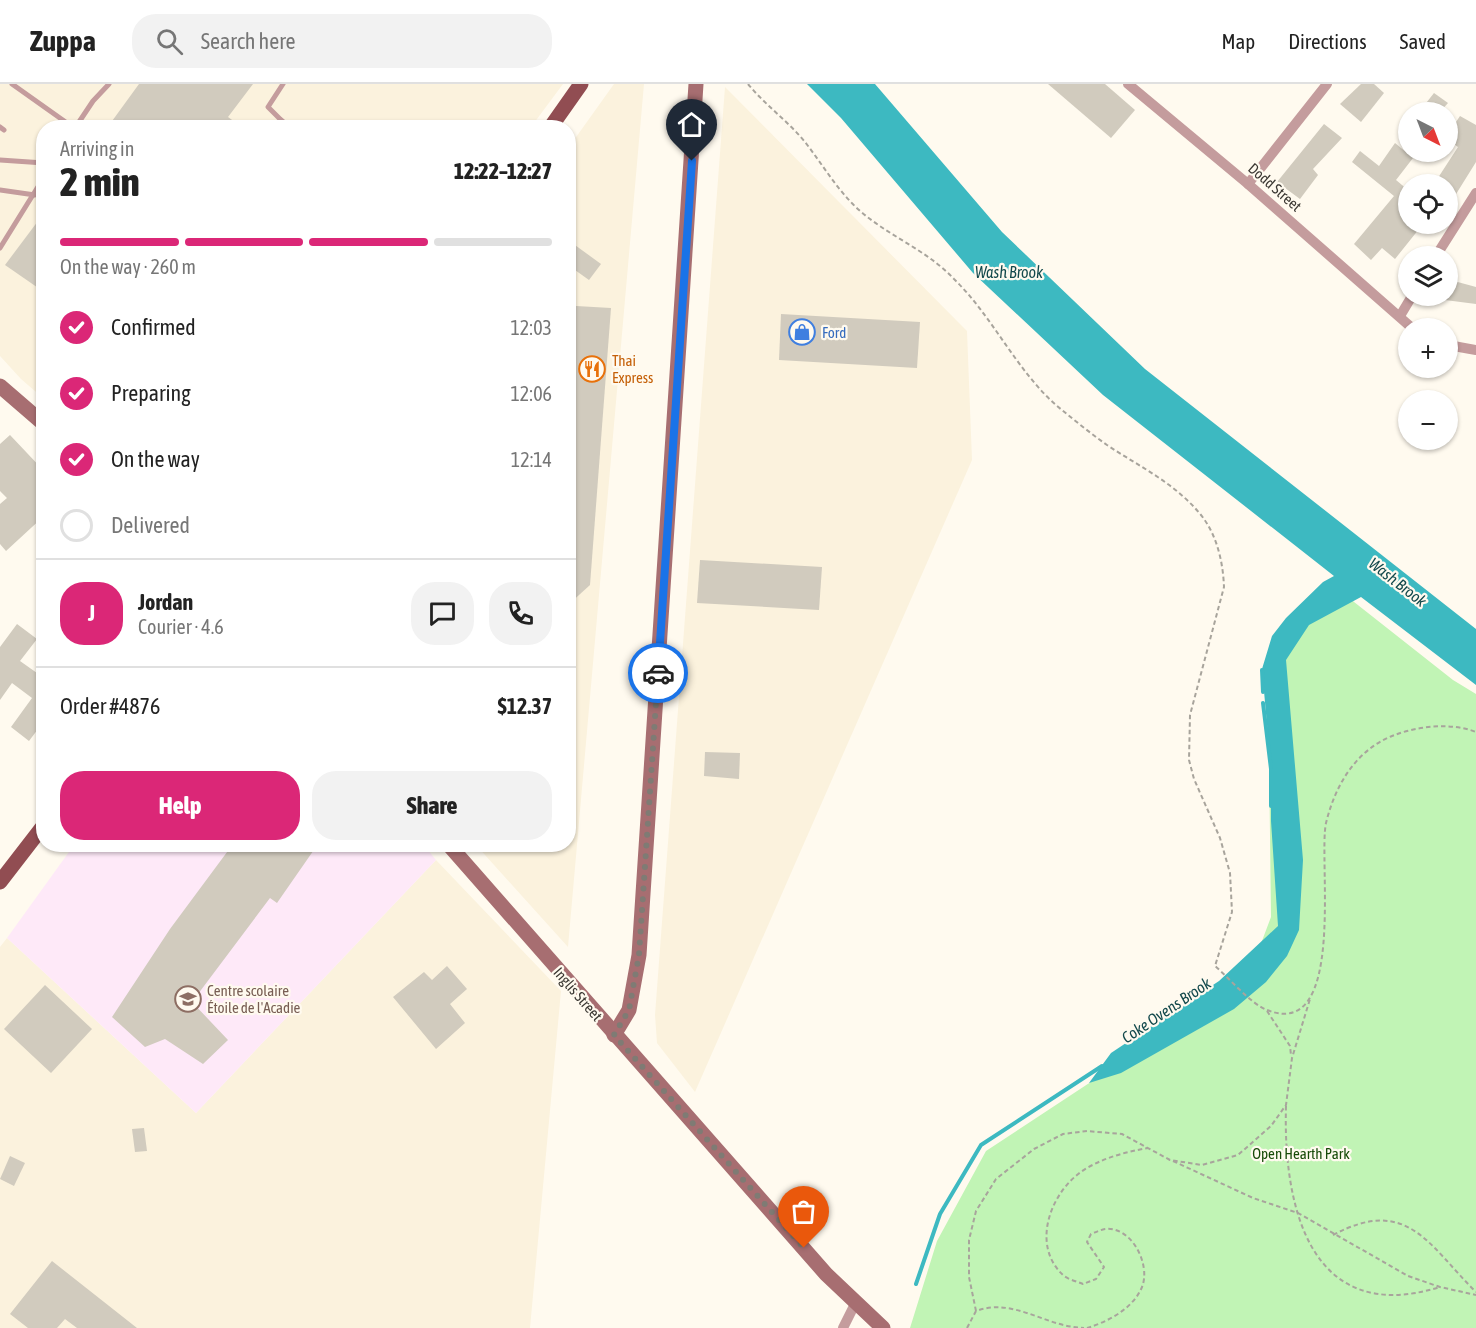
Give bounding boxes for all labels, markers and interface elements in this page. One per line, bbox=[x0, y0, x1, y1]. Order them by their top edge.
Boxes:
search box bbox=[132, 14, 552, 68]
text: Zuppa bbox=[30, 25, 96, 57]
icon: search bbox=[153, 25, 186, 58]
text: Search here bbox=[201, 28, 296, 54]
text: Map bbox=[1221, 29, 1255, 53]
text: Directions bbox=[1288, 29, 1367, 53]
text: Saved bbox=[1400, 29, 1446, 53]
pin bbox=[666, 99, 717, 161]
north arrow bbox=[1398, 102, 1458, 162]
map controls bbox=[1398, 102, 1458, 450]
icon: home bbox=[675, 108, 708, 141]
text: Arriving in bbox=[60, 137, 134, 160]
text: 12:22–12:27 bbox=[454, 158, 552, 184]
street label: Dodd Street bbox=[1245, 159, 1305, 215]
text: 2 min bbox=[60, 160, 140, 204]
button: locate bbox=[1398, 174, 1458, 234]
button: layers bbox=[1398, 246, 1458, 306]
text: On the way · 260 m bbox=[60, 255, 196, 278]
water label: Wash Brook bbox=[975, 263, 1044, 281]
icon: check bbox=[60, 311, 93, 344]
text: Confirmed bbox=[111, 314, 196, 340]
text: 12:03 bbox=[510, 316, 552, 339]
shop icon: Ford bbox=[787, 317, 817, 347]
button: + bbox=[1398, 318, 1458, 378]
place label: Ford bbox=[822, 324, 846, 341]
place label: Thai Express bbox=[612, 352, 653, 386]
restaurant icon: Thai Express bbox=[577, 354, 607, 384]
icon: check bbox=[60, 377, 93, 410]
text: Preparing bbox=[111, 380, 191, 406]
text: 12:06 bbox=[510, 382, 552, 405]
button: − bbox=[1398, 390, 1458, 450]
icon: check bbox=[60, 443, 93, 476]
text: On the way bbox=[111, 446, 200, 472]
text: 12:14 bbox=[511, 448, 552, 471]
text: Delivered bbox=[111, 512, 190, 538]
water label: Wash Brook bbox=[1366, 554, 1431, 611]
button: chat bbox=[411, 582, 474, 645]
button: phone bbox=[489, 582, 552, 645]
text: Jordan bbox=[138, 589, 193, 615]
text: J bbox=[88, 600, 95, 626]
text: Courier · 4.6 bbox=[138, 615, 224, 638]
courier bbox=[628, 643, 688, 703]
icon: car bbox=[642, 657, 675, 690]
text: Order #4876 bbox=[60, 693, 160, 719]
text: $12.37 bbox=[497, 693, 552, 719]
button: Help bbox=[60, 771, 300, 840]
button: Share bbox=[312, 771, 552, 840]
street label: Inglis Street bbox=[550, 964, 606, 1024]
water label: Coke Ovens Brook bbox=[1118, 973, 1215, 1046]
place label: Centre scolaire Étoile de l'Acadie bbox=[207, 982, 301, 1016]
school or university icon: Centre scolaire Étoile de l'Acadie bbox=[173, 984, 203, 1014]
park label: Open Hearth Park bbox=[1252, 1145, 1350, 1162]
pin bbox=[778, 1186, 829, 1248]
icon: bag bbox=[787, 1195, 820, 1228]

